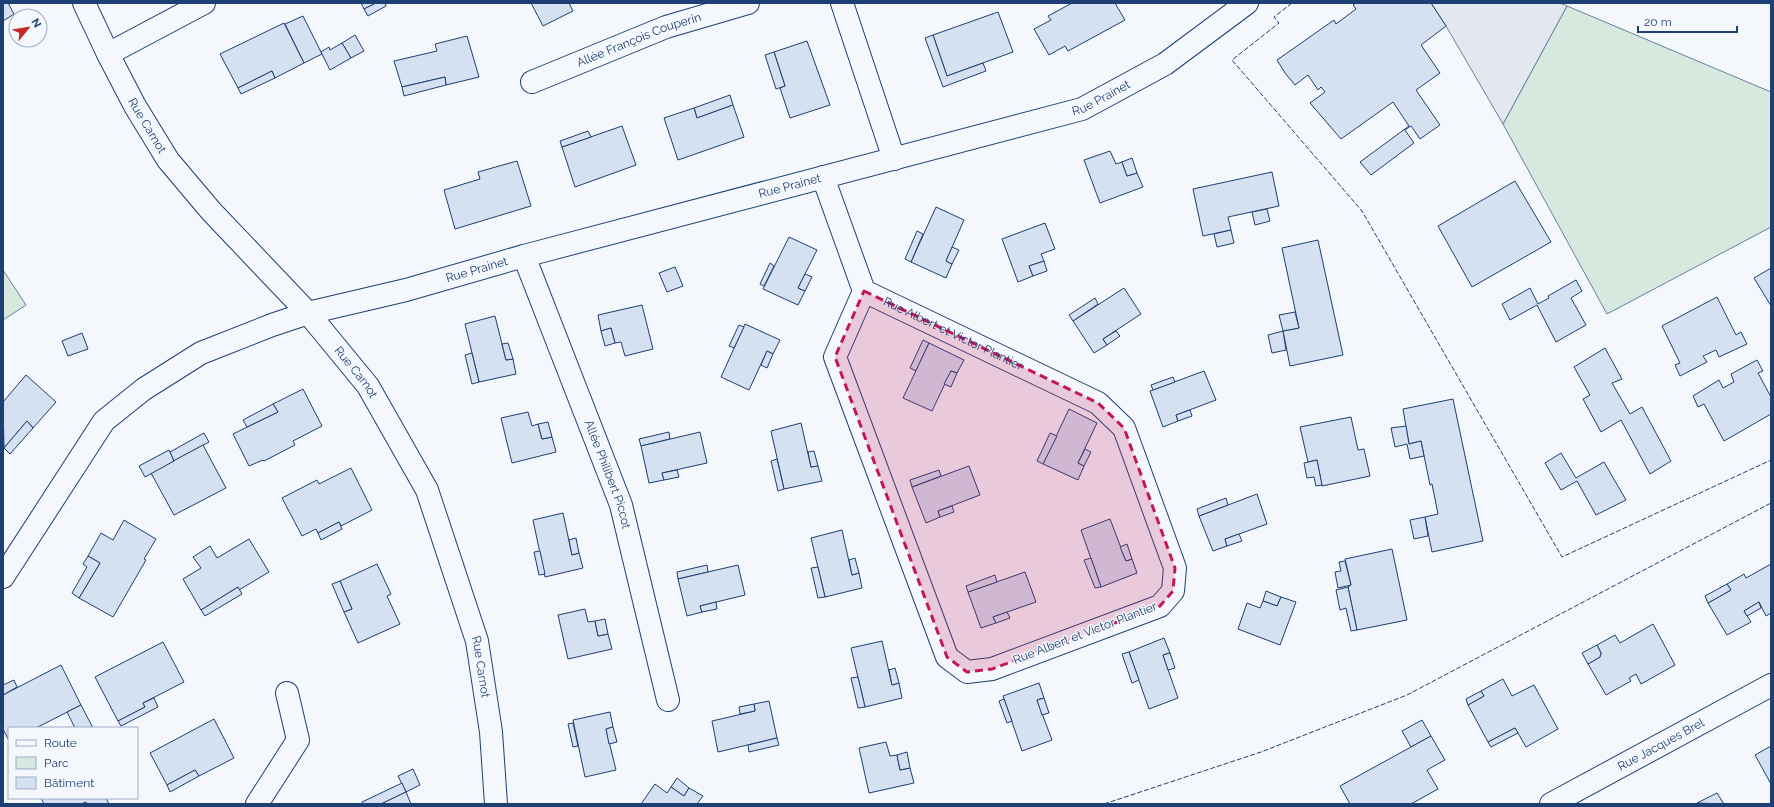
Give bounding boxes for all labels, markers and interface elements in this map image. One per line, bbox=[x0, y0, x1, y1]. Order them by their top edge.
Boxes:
north arrow bbox=[8, 8, 48, 48]
scale bar bbox=[1638, 8, 1737, 34]
street label: Allée François Couperin bbox=[575, 10, 703, 70]
text: 20 m bbox=[1644, 15, 1672, 29]
text: N bbox=[28, 16, 44, 30]
street label: Rue Prainet bbox=[1070, 77, 1133, 118]
street label: Rue Carnot bbox=[125, 96, 169, 156]
street label: Rue Prainet bbox=[757, 171, 822, 201]
street label: Rue Prainet bbox=[444, 254, 509, 285]
street label: Rue Albert et Victor Plantier bbox=[881, 294, 1026, 373]
street label: Rue Carnot bbox=[331, 344, 380, 401]
street label: Allée Philibert Piccot bbox=[582, 418, 633, 530]
street label: Rue Albert et Victor Plantier bbox=[1011, 599, 1160, 667]
street label: Rue Carnot bbox=[469, 634, 493, 699]
street label: Rue Jacques Brel bbox=[1615, 715, 1707, 774]
legend bbox=[8, 727, 138, 799]
text: Route bbox=[44, 736, 77, 750]
text: Parc bbox=[44, 756, 69, 770]
text: Bâtiment bbox=[44, 776, 94, 790]

